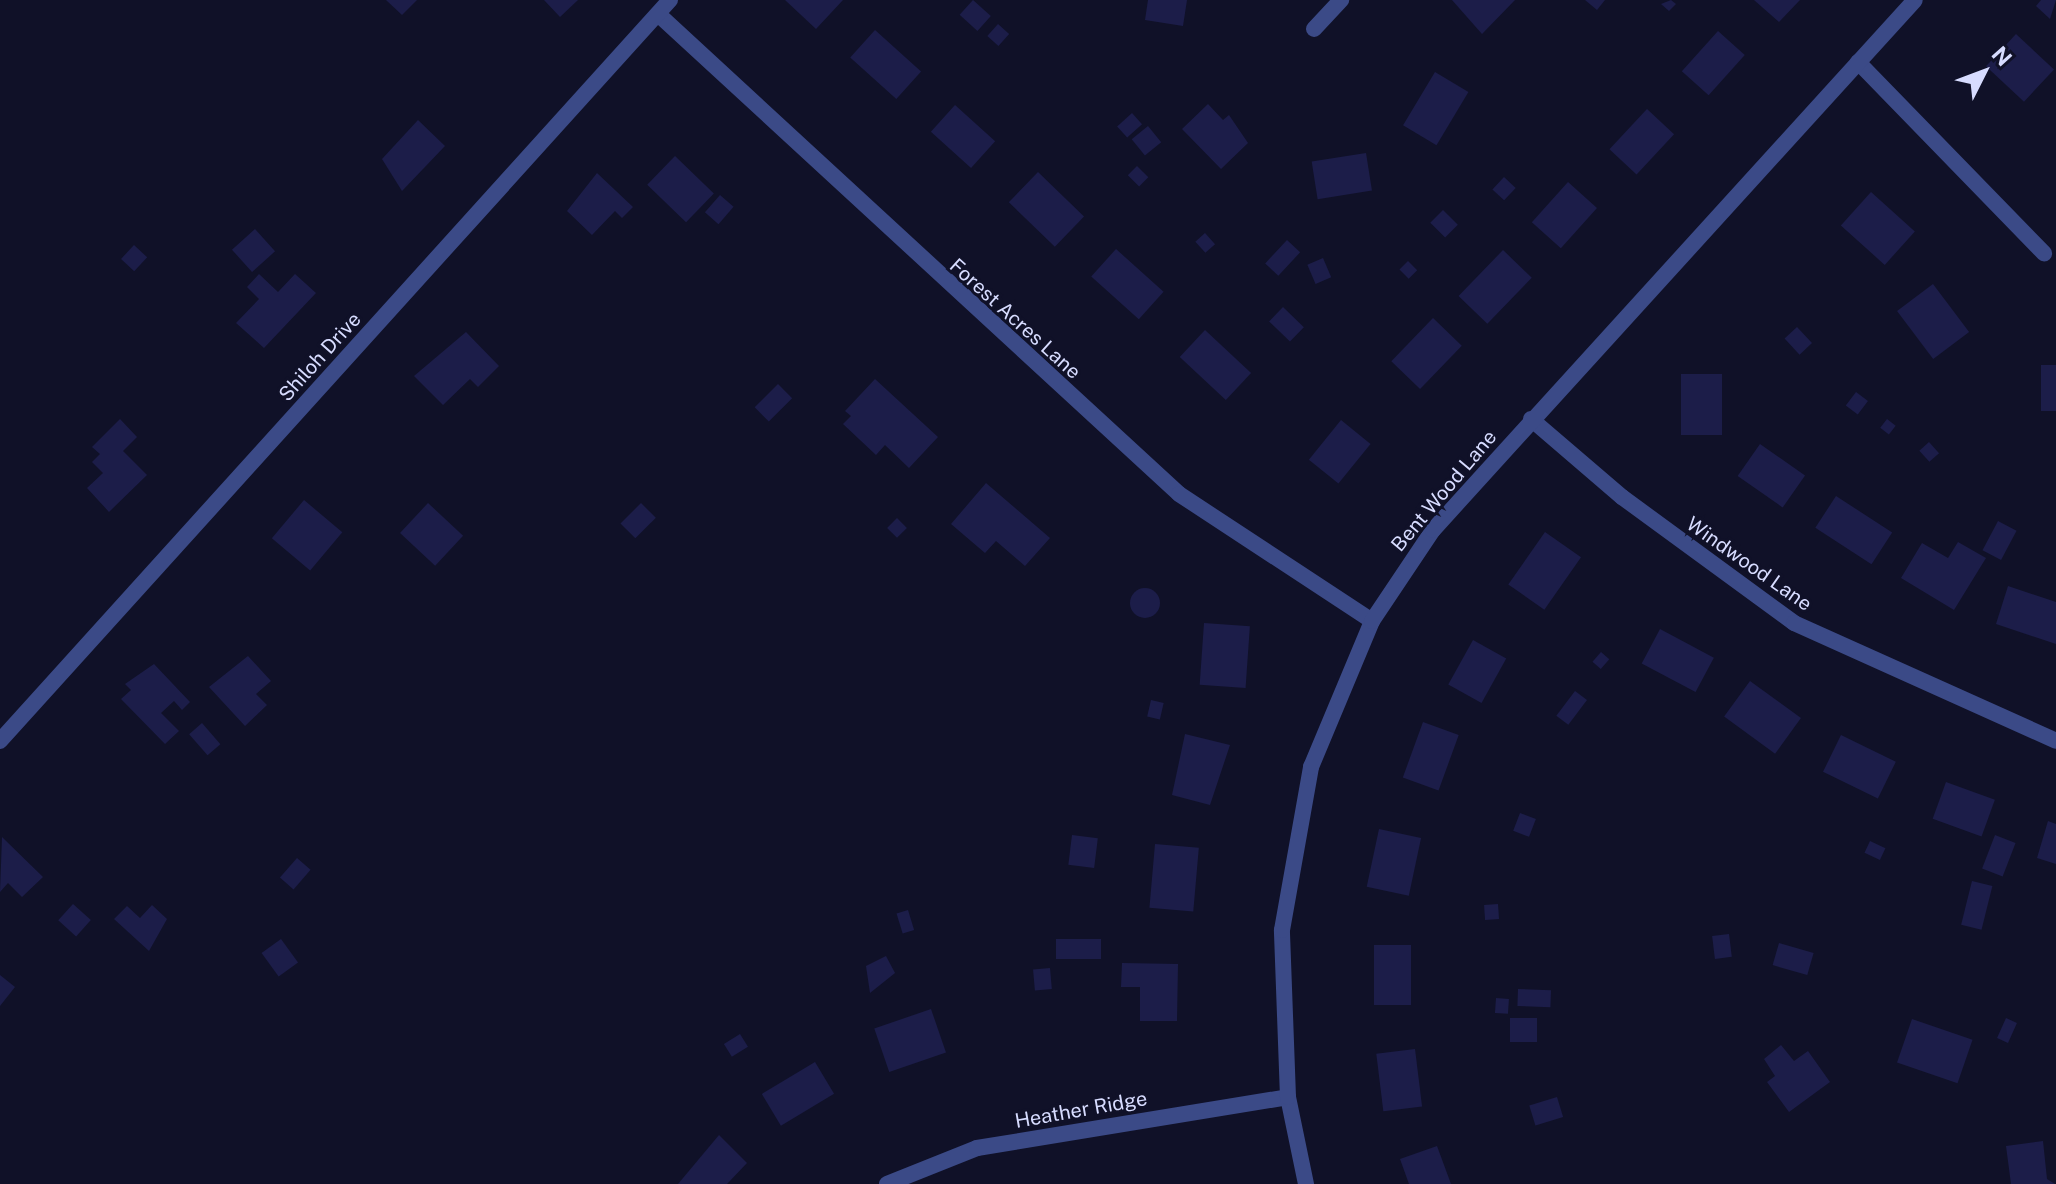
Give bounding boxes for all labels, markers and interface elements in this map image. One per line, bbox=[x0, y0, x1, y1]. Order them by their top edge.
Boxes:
north arrow bbox=[1944, 32, 2024, 112]
text: N bbox=[1986, 41, 2017, 71]
street label: Forest Acres Lane bbox=[945, 254, 1085, 384]
street label: Shiloh Drive bbox=[274, 308, 366, 406]
street label: Bent Wood Lane bbox=[1386, 425, 1502, 557]
street label: Windwood Lane bbox=[1682, 512, 1816, 616]
street label: Heather Ridge bbox=[1013, 1087, 1149, 1133]

